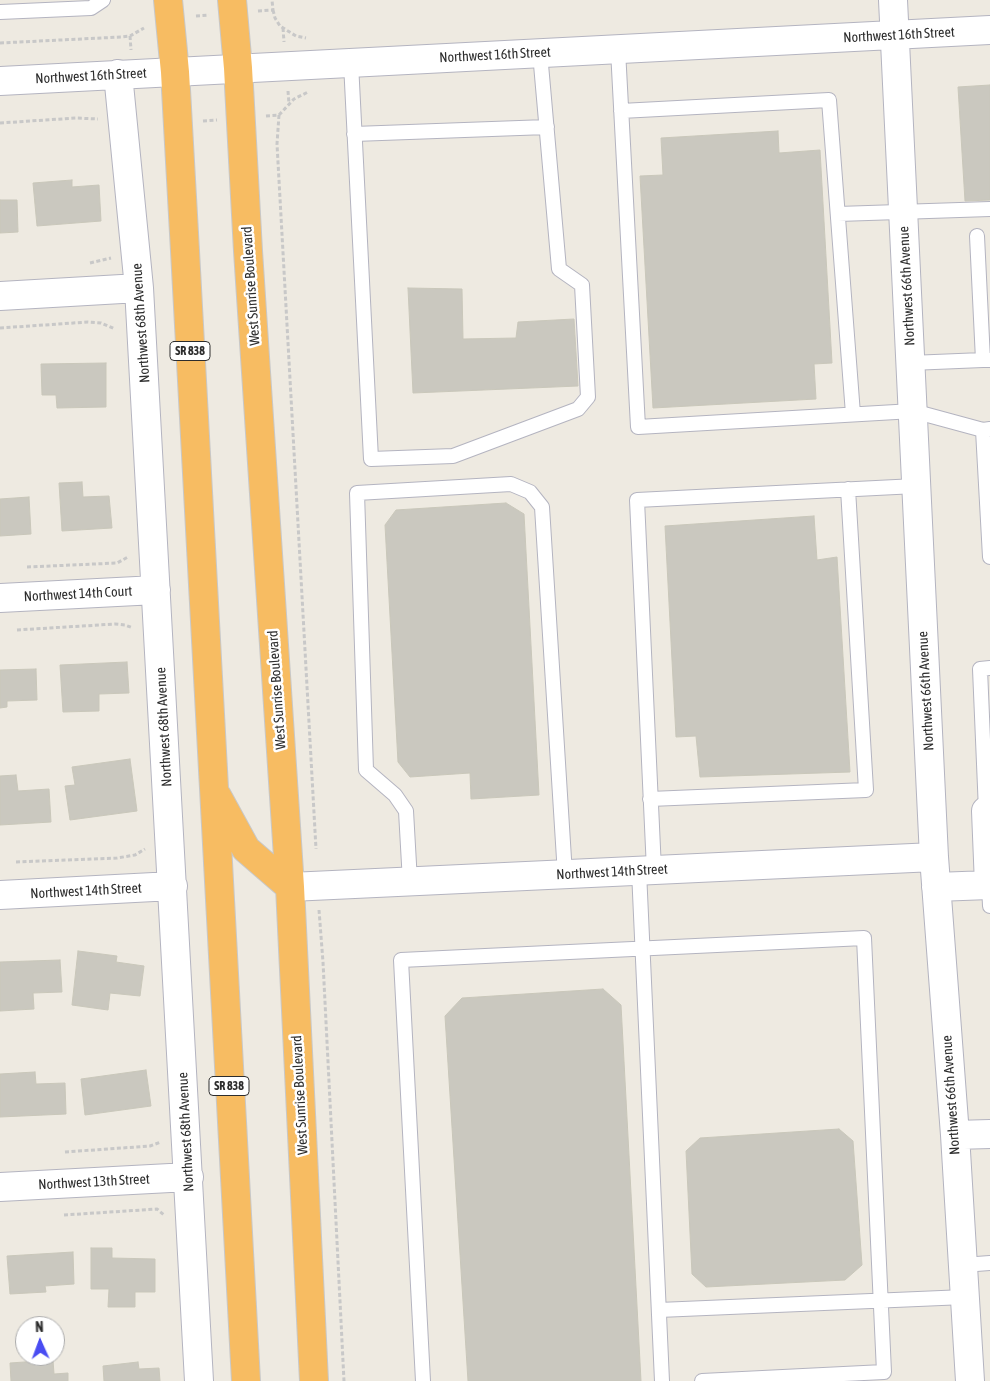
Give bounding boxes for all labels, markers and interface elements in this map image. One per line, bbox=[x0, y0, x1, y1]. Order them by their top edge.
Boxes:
street label: Northwest 16th Street bbox=[843, 24, 955, 46]
street label: Northwest 16th Street bbox=[439, 44, 551, 66]
street label: Northwest 16th Street bbox=[35, 65, 147, 87]
street label: West Sunrise Boulevard bbox=[238, 226, 264, 346]
street label: Northwest 66th Avenue bbox=[895, 226, 919, 346]
street label: Northwest 68th Avenue bbox=[128, 263, 154, 383]
road number: SR 838 bbox=[170, 342, 210, 361]
street label: Northwest 14th Court bbox=[23, 583, 133, 605]
street label: West Sunrise Boulevard bbox=[264, 630, 290, 750]
street label: Northwest 66th Avenue bbox=[914, 631, 938, 751]
street label: Northwest 68th Avenue bbox=[152, 667, 176, 787]
street label: Northwest 14th Street bbox=[556, 861, 668, 883]
street label: Northwest 14th Street bbox=[30, 880, 142, 902]
street label: West Sunrise Boulevard bbox=[288, 1035, 312, 1155]
street label: Northwest 66th Avenue bbox=[938, 1035, 964, 1155]
street label: Northwest 68th Avenue bbox=[174, 1072, 198, 1192]
road number: SR 838 bbox=[209, 1076, 249, 1096]
street label: Northwest 13th Street bbox=[38, 1171, 150, 1193]
north arrow bbox=[15, 1316, 65, 1366]
text: N bbox=[35, 1319, 44, 1335]

